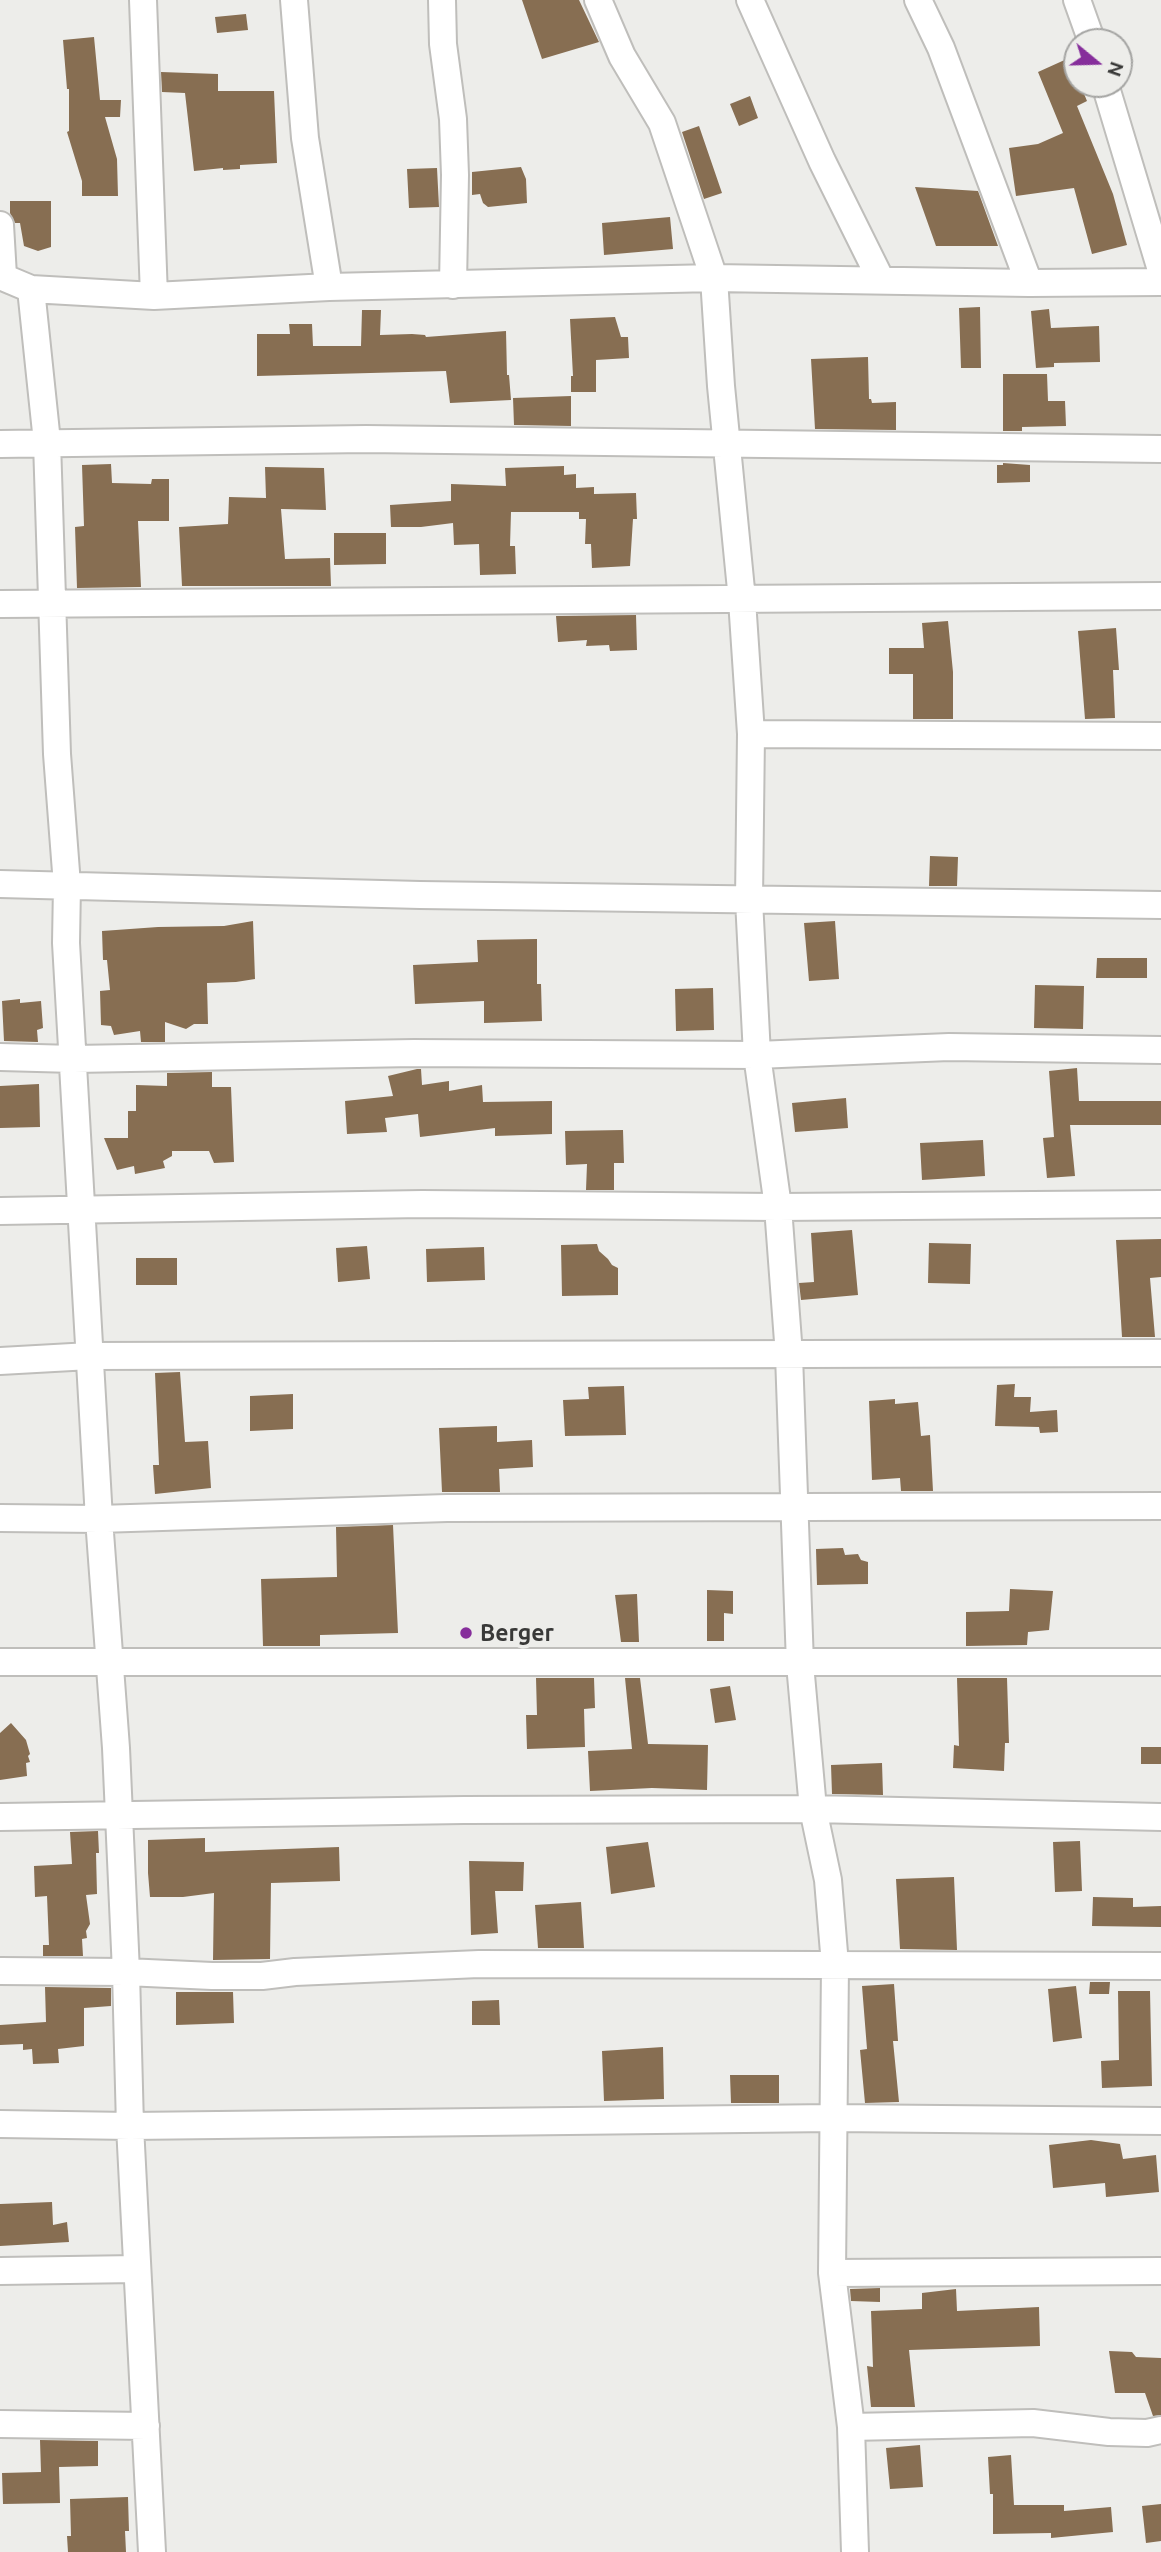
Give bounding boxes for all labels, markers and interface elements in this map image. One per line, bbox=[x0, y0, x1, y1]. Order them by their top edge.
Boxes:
north arrow bbox=[1063, 28, 1133, 98]
text: N bbox=[1103, 59, 1129, 79]
place label: Berger bbox=[480, 1619, 554, 1647]
marker: Berger bbox=[458, 1625, 474, 1641]

